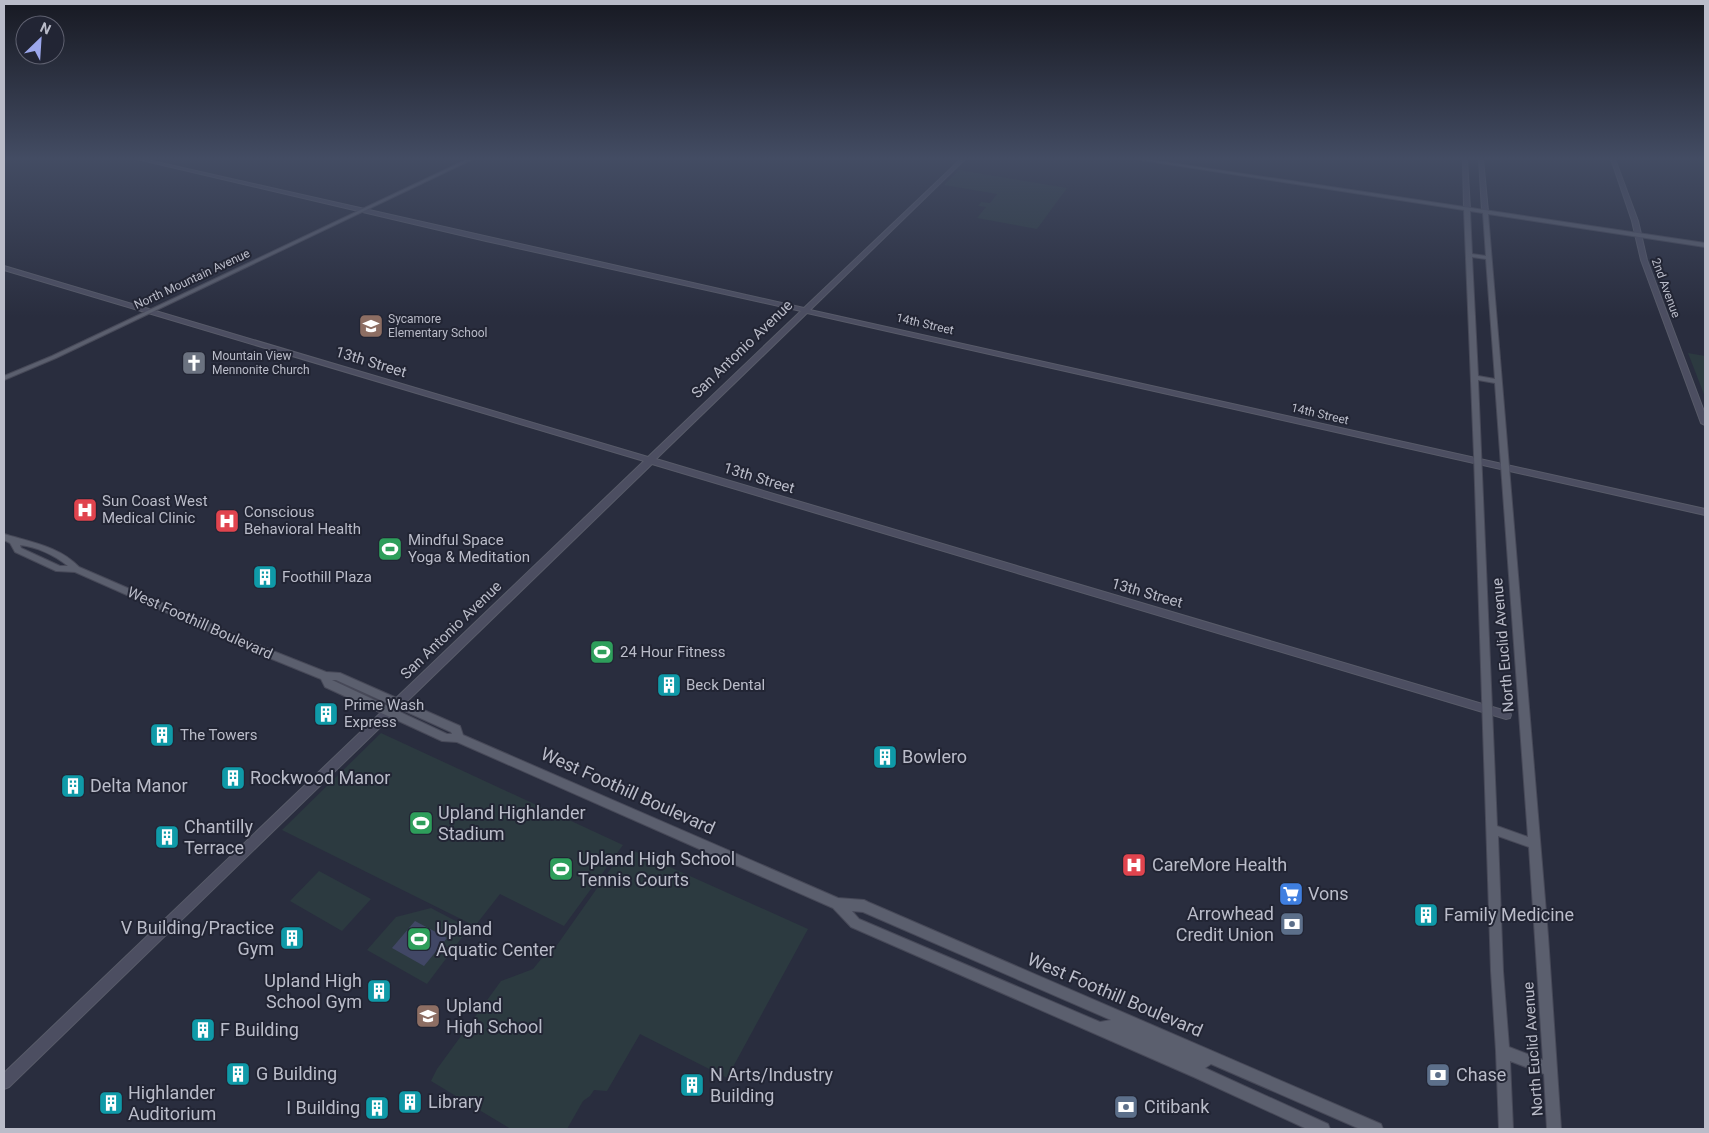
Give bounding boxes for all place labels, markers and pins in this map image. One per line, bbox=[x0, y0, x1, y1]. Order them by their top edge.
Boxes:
place label: Sycamore Elementary School bbox=[388, 312, 488, 340]
school or university icon: Sycamore Elementary School bbox=[358, 313, 384, 339]
place label: Mountain View Mennonite Church bbox=[212, 349, 310, 377]
church icon: Mountain View Mennonite Church bbox=[181, 350, 207, 376]
place label: Sun Coast West Medical Clinic bbox=[102, 492, 208, 527]
hospital icon: Sun Coast West Medical Clinic bbox=[72, 497, 98, 523]
place label: Conscious Behavioral Health bbox=[244, 503, 361, 538]
hospital icon: Conscious Behavioral Health bbox=[214, 508, 240, 534]
place label: Mindful Space Yoga & Meditation bbox=[408, 531, 530, 566]
sports icon: Mindful Space Yoga & Meditation bbox=[377, 536, 403, 562]
building icon: Foothill Plaza bbox=[252, 564, 278, 590]
place label: Foothill Plaza bbox=[282, 568, 372, 586]
sports icon: 24 Hour Fitness bbox=[589, 639, 615, 665]
place label: 24 Hour Fitness bbox=[620, 643, 725, 661]
building icon: Beck Dental bbox=[656, 672, 682, 698]
place label: Beck Dental bbox=[686, 676, 765, 694]
place label: Prime Wash Express bbox=[344, 696, 424, 731]
building icon: Prime Wash Express bbox=[313, 701, 339, 727]
building icon: The Towers bbox=[149, 722, 175, 748]
place label: The Towers bbox=[180, 726, 257, 744]
building icon: Bowlero bbox=[872, 744, 898, 770]
place label: Bowlero bbox=[902, 746, 967, 767]
building icon: Rockwood Manor bbox=[220, 765, 246, 791]
place label: Rockwood Manor bbox=[250, 767, 390, 788]
building icon: Delta Manor bbox=[60, 773, 86, 799]
place label: Delta Manor bbox=[90, 775, 188, 796]
place label: Upland Highlander Stadium bbox=[438, 802, 586, 844]
sports icon: Upland Highlander Stadium bbox=[408, 810, 434, 836]
place label: Chantilly Terrace bbox=[184, 816, 253, 858]
building icon: Chantilly Terrace bbox=[154, 824, 180, 850]
place label: Upland High School Tennis Courts bbox=[578, 848, 735, 890]
hospital icon: CareMore Health bbox=[1121, 852, 1147, 878]
place label: CareMore Health bbox=[1152, 854, 1287, 875]
sports icon: Upland High School Tennis Courts bbox=[548, 856, 574, 882]
supermarket icon: Vons bbox=[1278, 881, 1304, 907]
place label: Vons bbox=[1308, 883, 1349, 904]
building icon: Family Medicine bbox=[1413, 902, 1439, 928]
place label: Arrowhead Credit Union bbox=[1176, 903, 1274, 945]
place label: Family Medicine bbox=[1444, 904, 1574, 925]
bank icon: Arrowhead Credit Union bbox=[1279, 911, 1305, 937]
place label: V Building/Practice Gym bbox=[121, 917, 274, 959]
place label: Upland Aquatic Center bbox=[436, 918, 555, 960]
building icon: V Building/Practice Gym bbox=[279, 925, 305, 951]
sports icon: Upland Aquatic Center bbox=[406, 926, 432, 952]
place label: Upland High School Gym bbox=[264, 970, 362, 1012]
building icon: Upland High School Gym bbox=[366, 978, 392, 1004]
place label: Upland High School bbox=[446, 995, 543, 1037]
school or university icon: Upland High School bbox=[415, 1003, 441, 1029]
building icon: F Building bbox=[190, 1017, 216, 1043]
place label: F Building bbox=[220, 1019, 299, 1040]
building icon: G Building bbox=[225, 1061, 251, 1087]
bank icon: Chase bbox=[1425, 1062, 1451, 1088]
place label: G Building bbox=[256, 1063, 337, 1084]
place label: N Arts/Industry Building bbox=[710, 1064, 834, 1106]
place label: Chase bbox=[1456, 1064, 1506, 1085]
building icon: N Arts/Industry Building bbox=[679, 1072, 705, 1098]
place label: Highlander Auditorium bbox=[128, 1082, 216, 1124]
building icon: Library bbox=[397, 1089, 423, 1115]
building icon: Highlander Auditorium bbox=[98, 1090, 124, 1116]
place label: Library bbox=[428, 1091, 483, 1112]
bank icon: Citibank bbox=[1113, 1094, 1139, 1120]
building icon: I Building bbox=[364, 1095, 390, 1121]
place label: Citibank bbox=[1144, 1096, 1210, 1117]
place label: I Building bbox=[286, 1097, 360, 1118]

